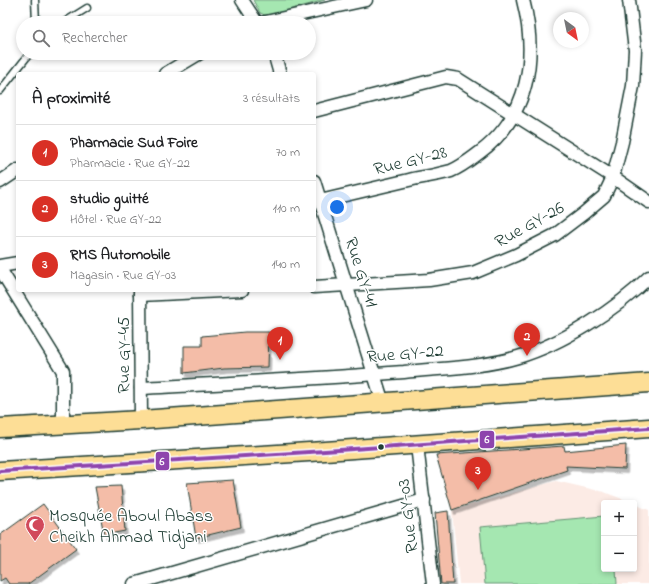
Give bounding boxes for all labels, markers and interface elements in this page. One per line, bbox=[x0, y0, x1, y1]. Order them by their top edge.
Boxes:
north arrow bbox=[553, 12, 589, 48]
search box bbox=[16, 16, 316, 60]
icon: search bbox=[30, 27, 52, 49]
text: Rechercher bbox=[62, 27, 127, 49]
text: À proximité bbox=[32, 86, 110, 111]
text: 3 résultats bbox=[243, 89, 300, 108]
text: Pharmacie Sud Foire bbox=[70, 132, 198, 154]
street label: Rue GY-28 bbox=[371, 140, 450, 184]
text: 1 bbox=[43, 143, 47, 162]
text: 70 m bbox=[276, 143, 300, 162]
text: Pharmacie · Rue GY-22 bbox=[70, 154, 190, 173]
text: studio guitté bbox=[70, 188, 149, 210]
street label: Rue GY-26 bbox=[490, 196, 570, 256]
your location bbox=[327, 197, 347, 217]
text: 2 bbox=[42, 199, 48, 218]
text: 110 m bbox=[273, 199, 300, 218]
text: Hôtel · Rue GY-22 bbox=[70, 210, 162, 229]
street label: Rue GY-41 bbox=[337, 234, 384, 311]
text: RMS Automobile bbox=[70, 244, 170, 266]
text: 3 bbox=[42, 255, 48, 274]
text: 140 m bbox=[272, 255, 300, 274]
text: Magasin · Rue GY-03 bbox=[70, 266, 176, 285]
street label: Rue GY-45 bbox=[112, 317, 138, 393]
pin: 2 bbox=[514, 323, 540, 356]
pin: 1 bbox=[267, 327, 293, 360]
street label: Rue GY-22 bbox=[366, 339, 445, 371]
line badge: 6 bbox=[479, 430, 495, 449]
text: 6 bbox=[484, 432, 490, 448]
unlabelled marker bbox=[376, 442, 386, 452]
line badge: 6 bbox=[155, 451, 170, 471]
text: 6 bbox=[159, 454, 165, 470]
pin: 3 bbox=[465, 457, 491, 490]
street label: Rue GY-03 bbox=[392, 477, 426, 554]
map controls bbox=[601, 500, 637, 572]
button: + bbox=[601, 500, 637, 536]
place label: Mosquée Aboul Abass Cheikh Ahmad Tidjani bbox=[49, 504, 213, 551]
mosque icon: Mosquée Aboul Abass Cheikh Ahmad Tidjani bbox=[24, 514, 46, 542]
button: − bbox=[601, 536, 637, 572]

